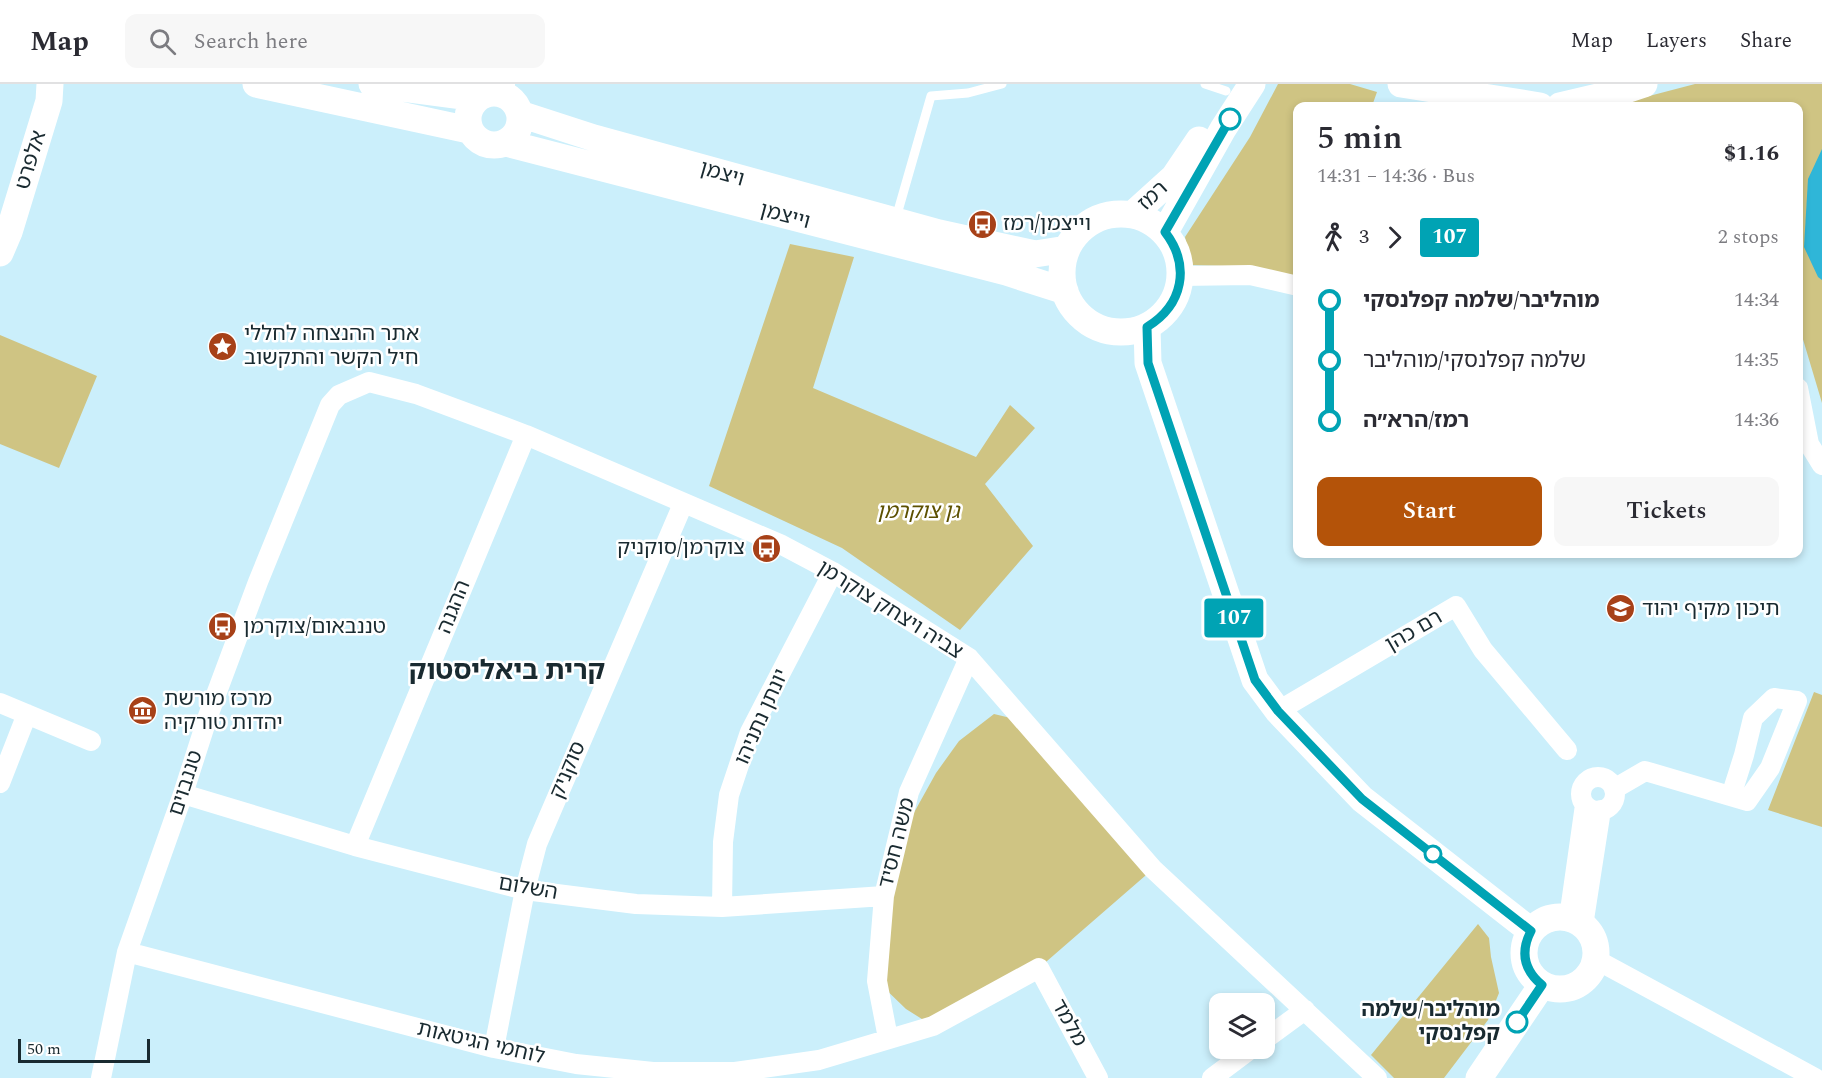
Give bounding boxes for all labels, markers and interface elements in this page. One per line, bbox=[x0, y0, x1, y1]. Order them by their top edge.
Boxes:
search box bbox=[125, 14, 545, 68]
text: Map bbox=[30, 20, 89, 63]
icon: search bbox=[146, 25, 179, 58]
text: Search here bbox=[194, 25, 308, 58]
text: Map bbox=[1571, 25, 1613, 57]
text: Layers bbox=[1646, 25, 1707, 57]
text: Share bbox=[1740, 25, 1792, 57]
unlabelled marker bbox=[1219, 108, 1241, 130]
text: 5 min bbox=[1317, 113, 1403, 163]
street label: אלפרט bbox=[7, 127, 55, 193]
text: $1.16 bbox=[1724, 137, 1779, 170]
street label: ויצמן bbox=[696, 152, 748, 196]
text: 14:31 – 14:36 · Bus bbox=[1317, 161, 1475, 191]
street label: רמז bbox=[1131, 174, 1175, 218]
street label: וייצמן bbox=[756, 194, 814, 238]
bus stop icon: וייצמן/רמז bbox=[966, 208, 998, 240]
place label: וייצמן/רמז bbox=[1003, 208, 1091, 240]
icon: walk bbox=[1317, 221, 1350, 254]
icon: forward bbox=[1378, 221, 1411, 254]
text: 107 bbox=[1432, 221, 1467, 253]
text: 3 bbox=[1359, 222, 1369, 252]
text: 2 stops bbox=[1718, 222, 1779, 252]
text: מוהליבר/שלמה קפלנסקי bbox=[1363, 284, 1599, 317]
text: 14:34 bbox=[1734, 285, 1779, 315]
place label: אתר ההנצחה לחללי חיל הקשר והתקשוב bbox=[244, 318, 419, 374]
place icon: אתר ההנצחה לחללי חיל הקשר והתקשוב bbox=[207, 330, 239, 362]
text: שלמה קפלנסקי/מוהליבר bbox=[1363, 344, 1586, 377]
text: 14:35 bbox=[1734, 345, 1779, 375]
text: רמז/הרא״ה bbox=[1363, 404, 1469, 437]
text: 14:36 bbox=[1734, 405, 1779, 435]
button: Start bbox=[1317, 477, 1542, 546]
button: Tickets bbox=[1554, 477, 1779, 546]
park label: גן צוקרמן bbox=[877, 496, 961, 528]
place label: צוקרמן/סוקניק bbox=[617, 532, 745, 564]
bus stop icon: צוקרמן/סוקניק bbox=[750, 532, 782, 564]
street label: צביה ויצחק צוקרמן bbox=[811, 552, 969, 668]
street label: ההגנה bbox=[429, 575, 479, 639]
school or university icon: תיכון מקיף יהוד bbox=[1605, 593, 1637, 625]
place label: תיכון מקיף יהוד bbox=[1642, 593, 1780, 625]
line badge: 107 bbox=[1200, 598, 1268, 638]
text: 107 bbox=[1216, 602, 1252, 634]
street label: רם כהן bbox=[1379, 602, 1449, 660]
bus stop icon: טננבאום/צוקרמן bbox=[206, 611, 238, 643]
place label: טננבאום/צוקרמן bbox=[243, 611, 386, 643]
district label: קרית ביאליסטוק bbox=[409, 650, 605, 692]
street label: יונתן נתניהו bbox=[727, 664, 797, 770]
place label: מרכז מורשת יהדות טורקיה bbox=[164, 683, 283, 739]
museum icon: מרכז מורשת יהדות טורקיה bbox=[127, 695, 159, 727]
street label: סוקניק bbox=[542, 736, 594, 804]
street label: טננבוים bbox=[160, 746, 212, 820]
street label: משה חסיד bbox=[870, 794, 924, 892]
unlabelled marker bbox=[1424, 845, 1442, 863]
street label: השלום bbox=[496, 867, 560, 909]
street label: מלמד bbox=[1043, 993, 1095, 1053]
map controls bbox=[1209, 993, 1275, 1059]
button: layers bbox=[1209, 993, 1275, 1059]
place label: מוהליבר/שלמה קפלנסקי bbox=[1361, 994, 1500, 1050]
marker: מוהליבר/שלמה קפלנסקי bbox=[1506, 1011, 1528, 1033]
street label: לוחמי הגיטאות bbox=[414, 1013, 548, 1073]
scale bar bbox=[18, 1036, 150, 1064]
text: 50 m bbox=[27, 1037, 61, 1061]

